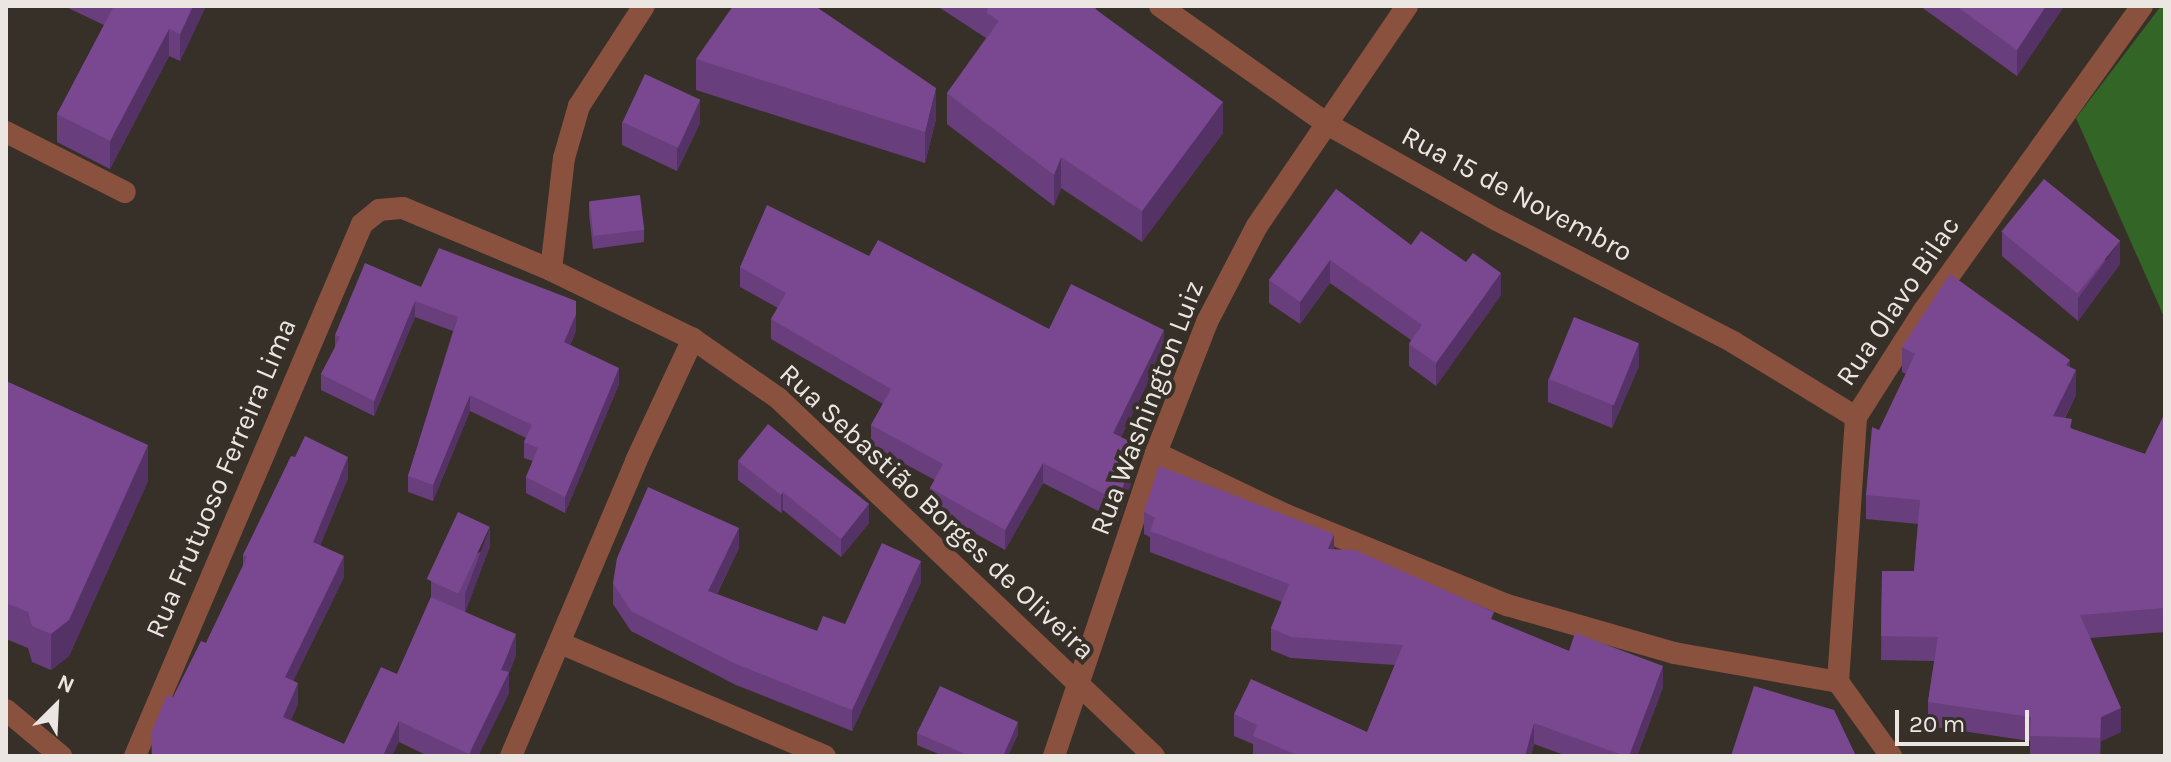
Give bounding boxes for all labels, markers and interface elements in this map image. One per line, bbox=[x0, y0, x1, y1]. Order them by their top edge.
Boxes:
street label: Rua 15 de Novembro bbox=[1396, 119, 1638, 269]
street label: Rua Olavo Bilac bbox=[1829, 210, 1967, 392]
street label: Rua Washington Luiz bbox=[1083, 276, 1211, 540]
street label: Rua Frutuoso Ferreira Lima bbox=[138, 313, 304, 643]
street label: Rua Sebastião Borges de Oliveira bbox=[772, 357, 1102, 667]
north arrow bbox=[16, 666, 96, 746]
text: N bbox=[53, 669, 78, 699]
scale bar bbox=[1899, 694, 2033, 744]
text: 20 m bbox=[1909, 710, 1965, 738]

